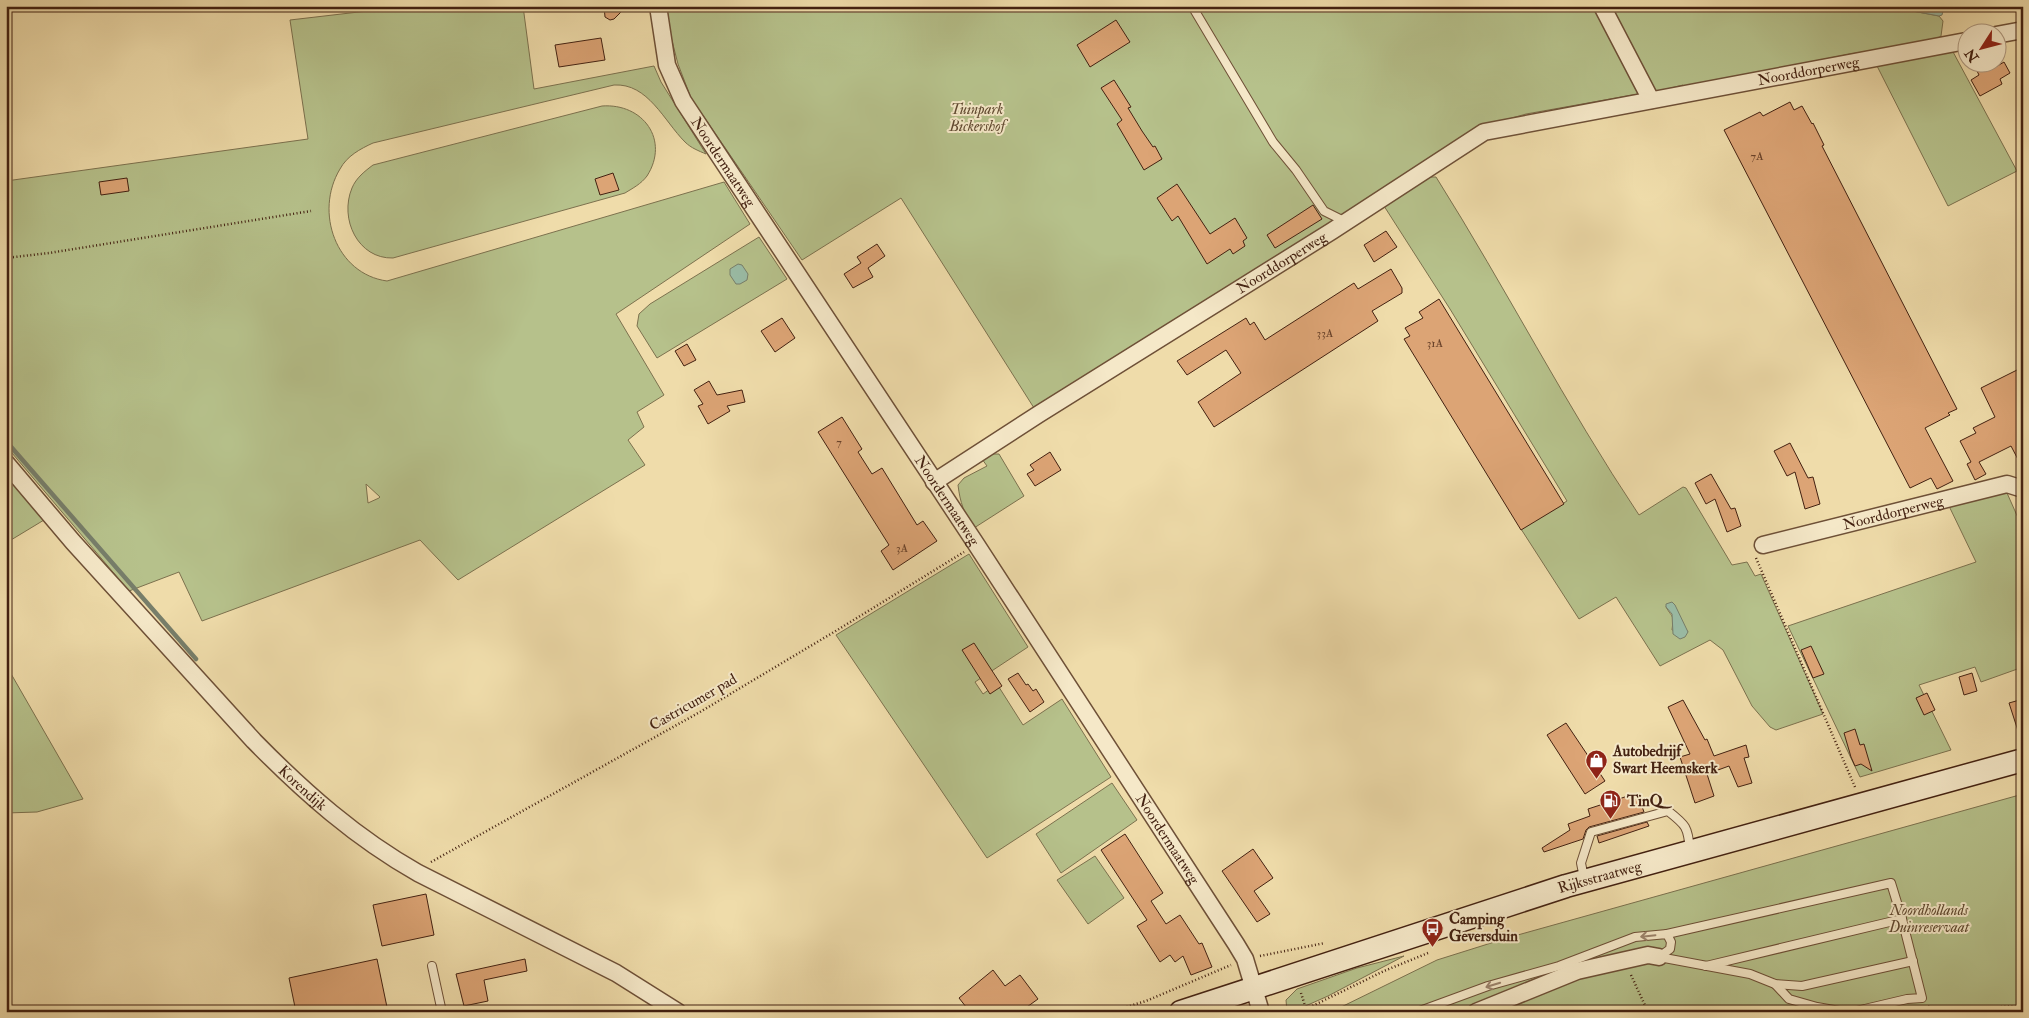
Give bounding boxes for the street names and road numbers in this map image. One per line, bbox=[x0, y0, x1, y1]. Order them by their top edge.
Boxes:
street label: Noorddorperweg bbox=[1756, 52, 1861, 90]
street label: Noordermaatweg bbox=[686, 113, 760, 211]
street label: Noorddorperweg bbox=[1233, 227, 1331, 298]
street label: Noordermaatweg bbox=[910, 452, 984, 550]
street label: Noorddorperweg bbox=[1841, 491, 1946, 535]
street label: Castricumer pad bbox=[646, 669, 742, 736]
street label: Korendijk bbox=[274, 761, 331, 815]
street label: Noordermaatweg bbox=[1131, 790, 1204, 889]
street label: Rijksstraatweg bbox=[1556, 856, 1644, 898]

